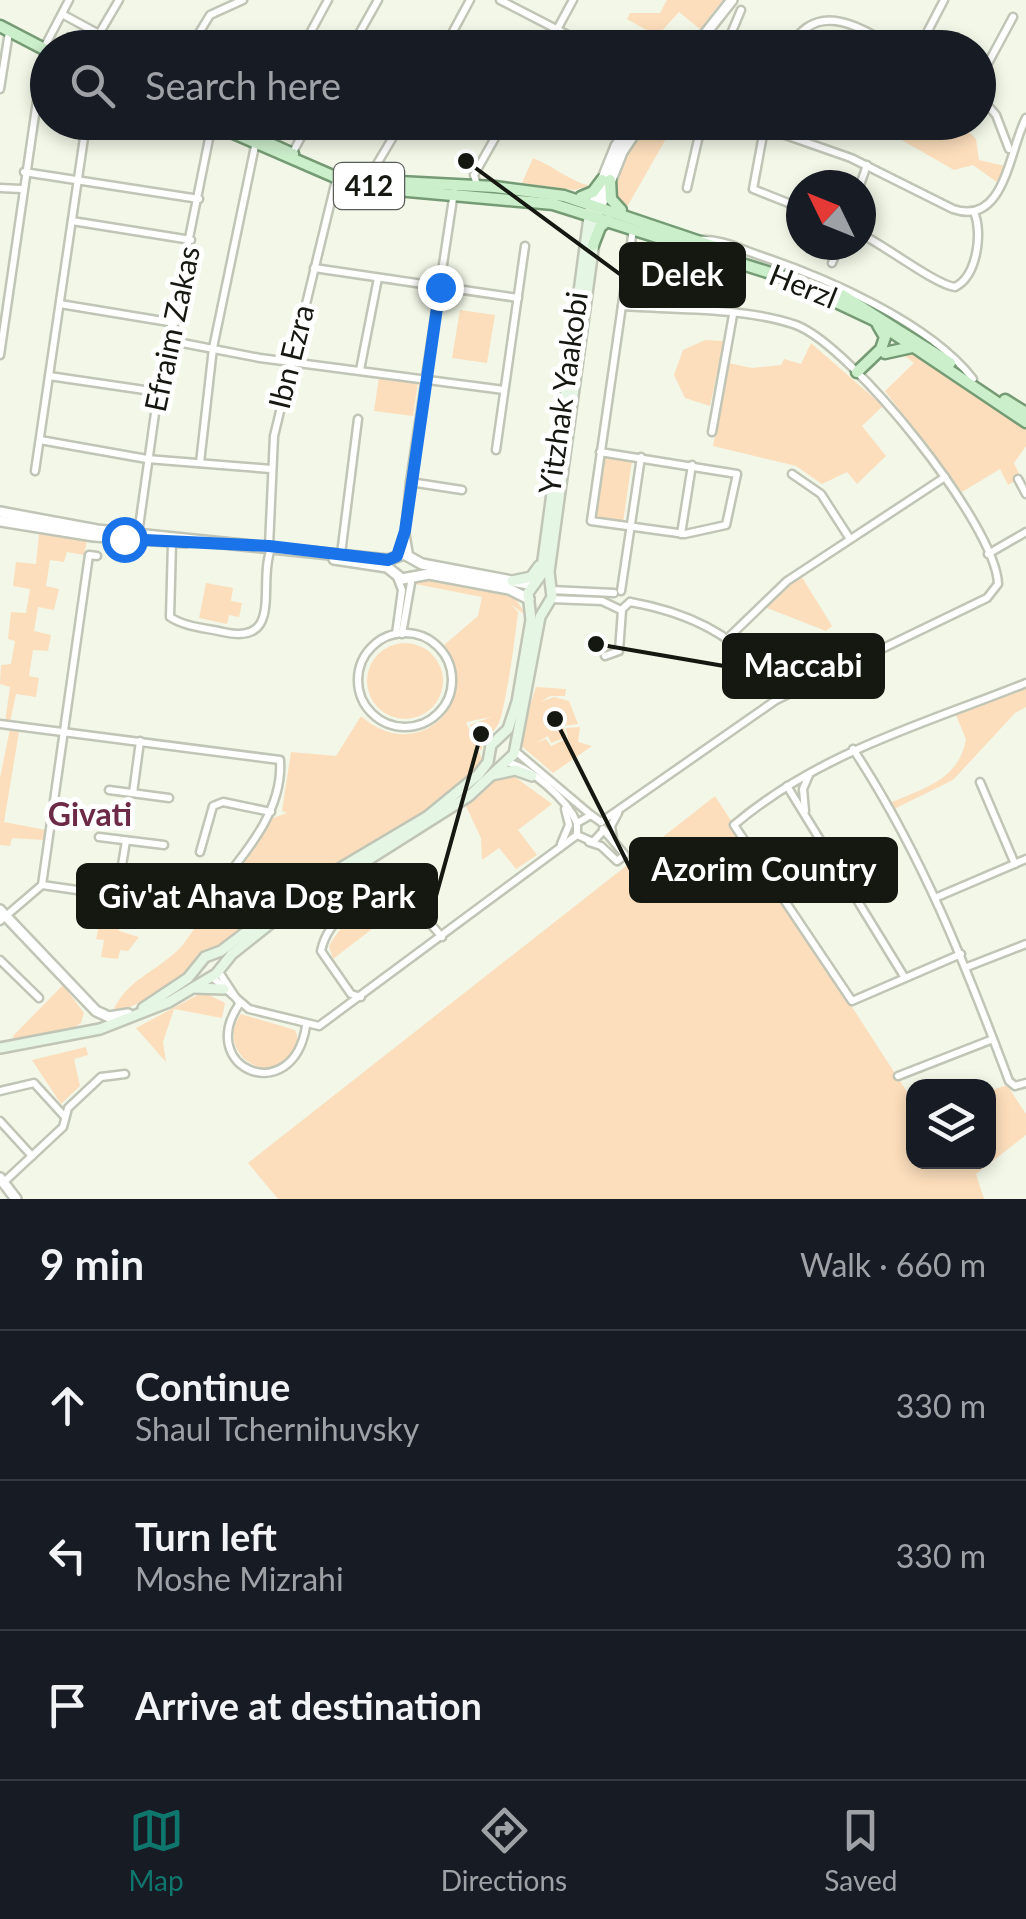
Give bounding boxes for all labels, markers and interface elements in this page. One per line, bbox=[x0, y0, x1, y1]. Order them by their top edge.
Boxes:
search box bbox=[30, 30, 996, 140]
icon: search bbox=[65, 58, 120, 113]
text: Search here bbox=[145, 62, 341, 108]
road number: 412 bbox=[334, 163, 404, 209]
north arrow bbox=[786, 170, 876, 260]
street label: Efraim Zakas bbox=[136, 242, 206, 415]
callout: Delek bbox=[621, 244, 744, 306]
text: Delek bbox=[640, 254, 725, 293]
street label: Herzl bbox=[765, 255, 843, 315]
route end bbox=[418, 265, 464, 311]
street label: Yitzhak Yaakobi bbox=[530, 289, 594, 496]
street label: Ibn Ezra bbox=[260, 301, 320, 412]
route start bbox=[102, 517, 148, 563]
callout: Maccabi bbox=[724, 635, 883, 697]
text: Maccabi bbox=[743, 645, 863, 684]
district label: Givati bbox=[48, 794, 132, 833]
callout: Azorim Country bbox=[631, 839, 896, 901]
text: Azorim Country bbox=[650, 849, 877, 888]
callout: Giv'at Ahava Dog Park bbox=[78, 865, 436, 927]
text: Giv'at Ahava Dog Park bbox=[98, 876, 417, 915]
map controls bbox=[906, 1079, 996, 1169]
button: layers bbox=[906, 1079, 996, 1169]
text: 9 min bbox=[40, 1239, 144, 1289]
text: Walk · 660 m bbox=[800, 1245, 986, 1284]
text: Continue bbox=[135, 1363, 290, 1409]
icon: ahead bbox=[40, 1378, 95, 1433]
text: 330 m bbox=[896, 1386, 986, 1425]
text: Shaul Tchernihuvsky bbox=[135, 1409, 419, 1448]
text: Turn left bbox=[135, 1513, 277, 1559]
icon: left bbox=[40, 1528, 95, 1583]
text: 330 m bbox=[896, 1536, 986, 1575]
text: Moshe Mizrahi bbox=[135, 1559, 344, 1598]
icon: arrive bbox=[40, 1678, 95, 1733]
text: Arrive at destination bbox=[135, 1682, 482, 1728]
tab: Map bbox=[129, 1803, 184, 1897]
tab: Directions bbox=[441, 1803, 567, 1897]
tab: Saved bbox=[824, 1803, 897, 1897]

